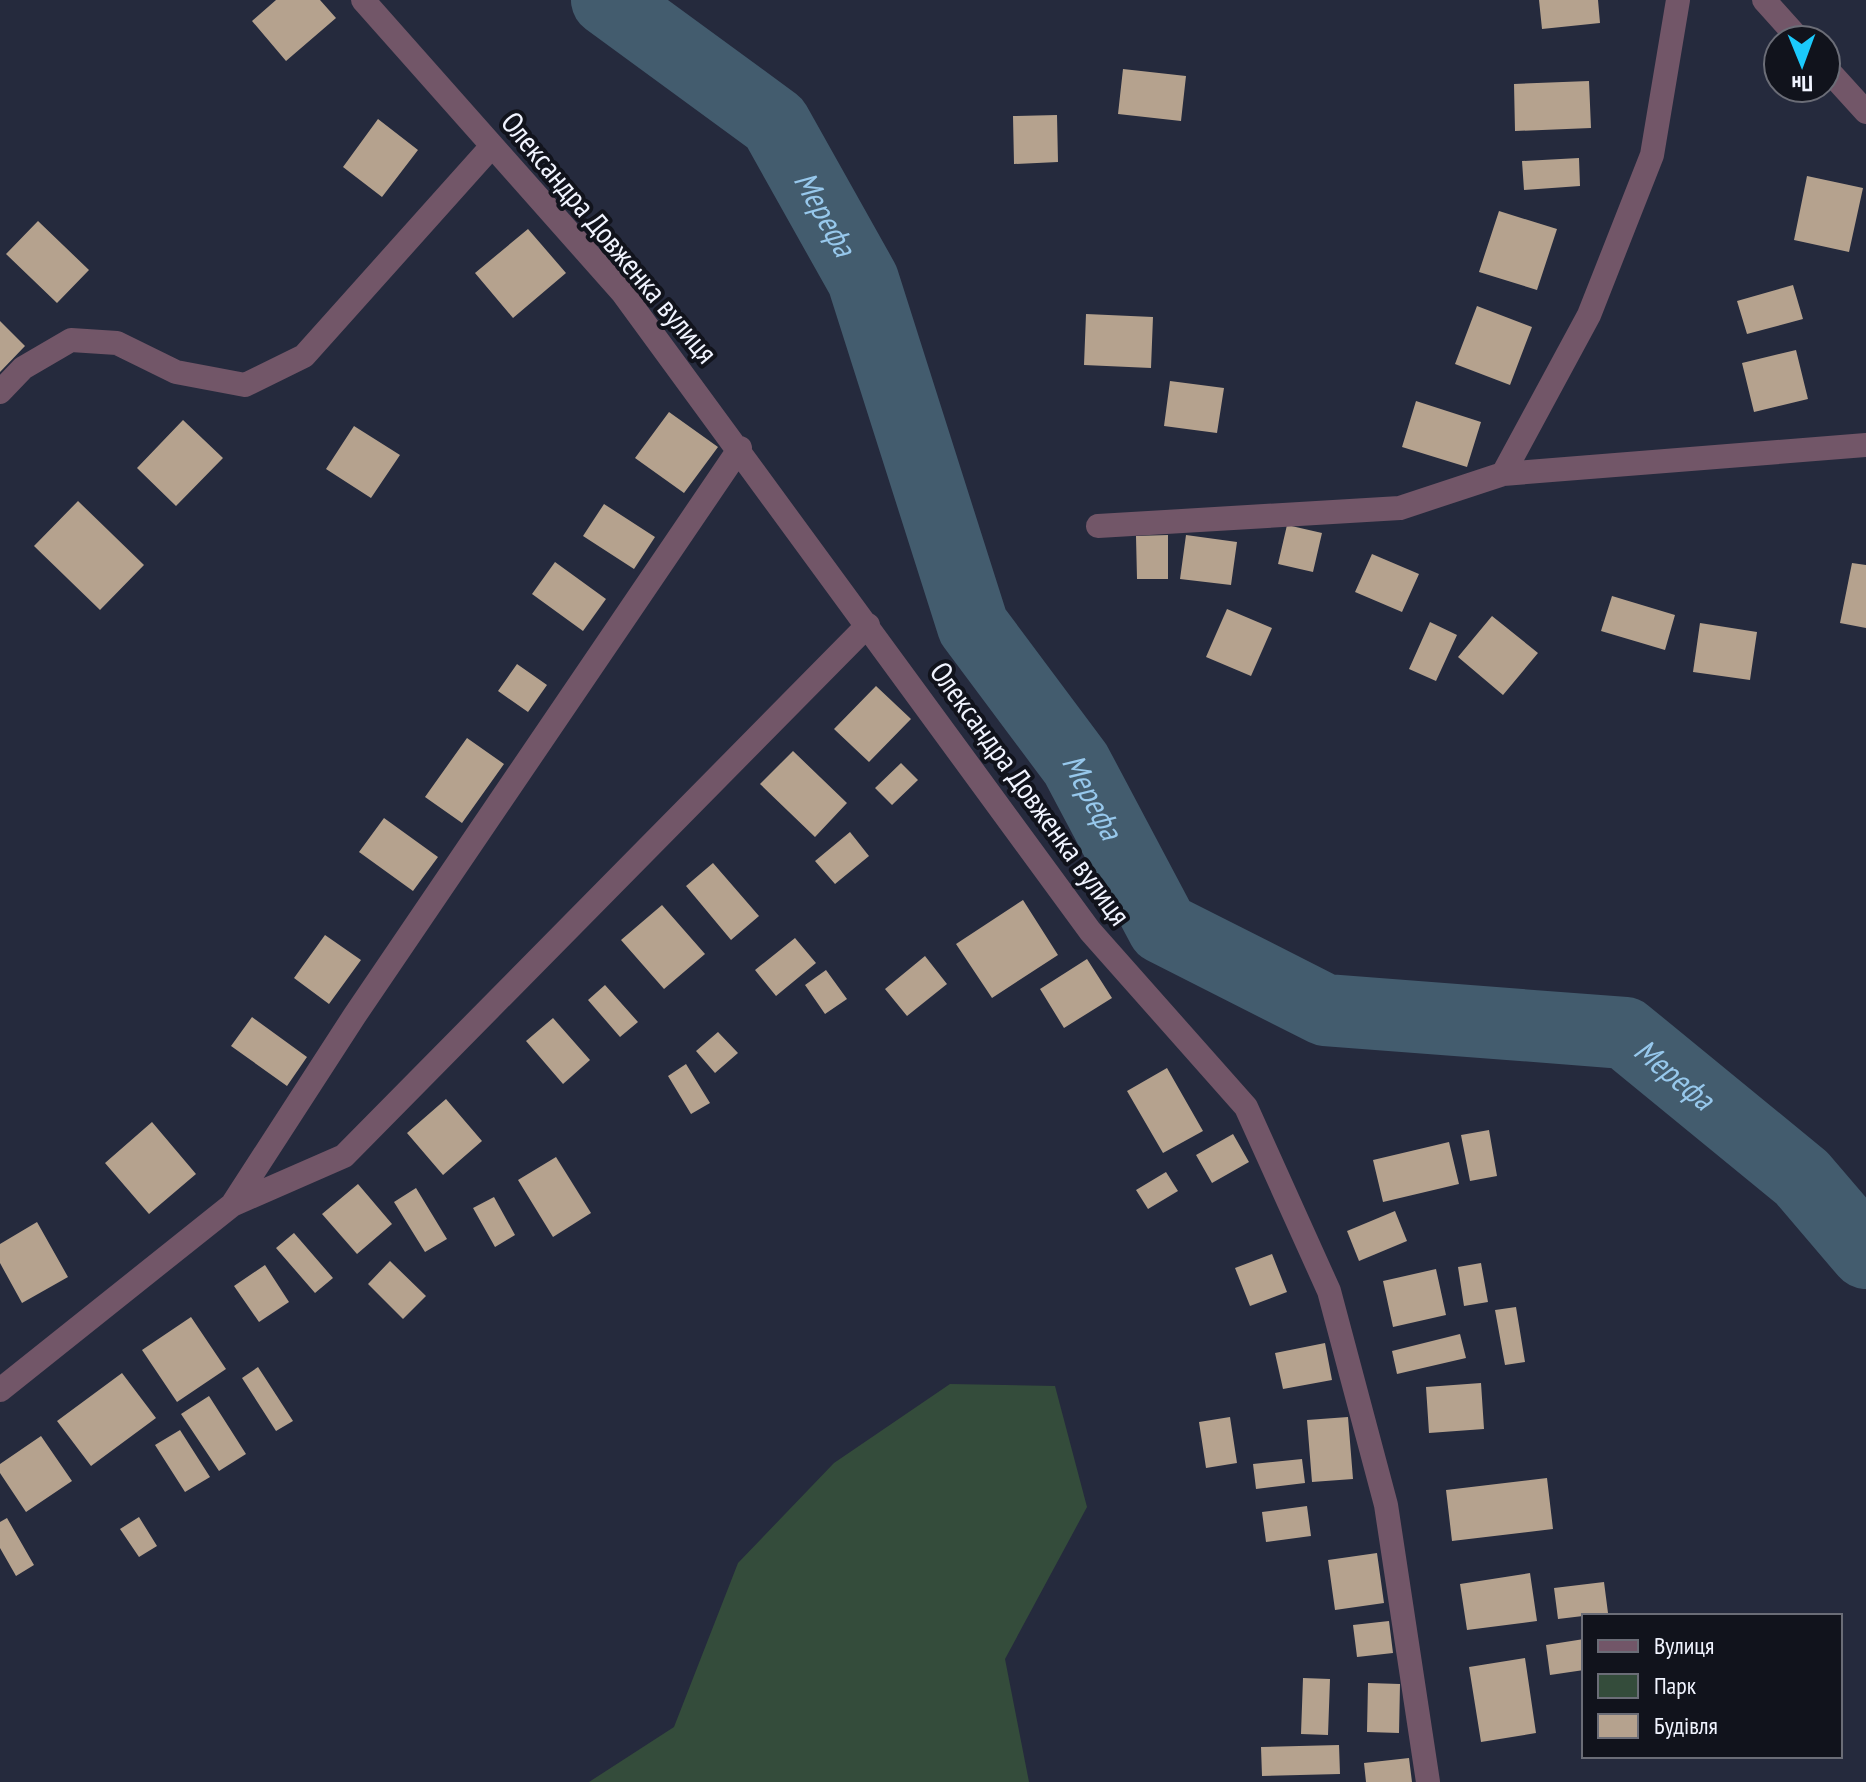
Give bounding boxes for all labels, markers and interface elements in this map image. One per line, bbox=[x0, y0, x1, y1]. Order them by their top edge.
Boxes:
north arrow bbox=[1762, 24, 1842, 104]
text: Пн bbox=[1791, 70, 1813, 98]
street label: Олександра Довженка вулиця bbox=[493, 103, 727, 371]
water label: Мерефа bbox=[785, 164, 867, 265]
street label: Олександра Довженка вулиця bbox=[922, 653, 1140, 933]
water label: Мерефа bbox=[1053, 746, 1134, 848]
water label: Мерефа bbox=[1626, 1029, 1725, 1120]
legend bbox=[1582, 1614, 1842, 1758]
text: Вулиця bbox=[1654, 1630, 1714, 1661]
text: Парк bbox=[1654, 1670, 1697, 1701]
text: Будівля bbox=[1654, 1710, 1718, 1741]

